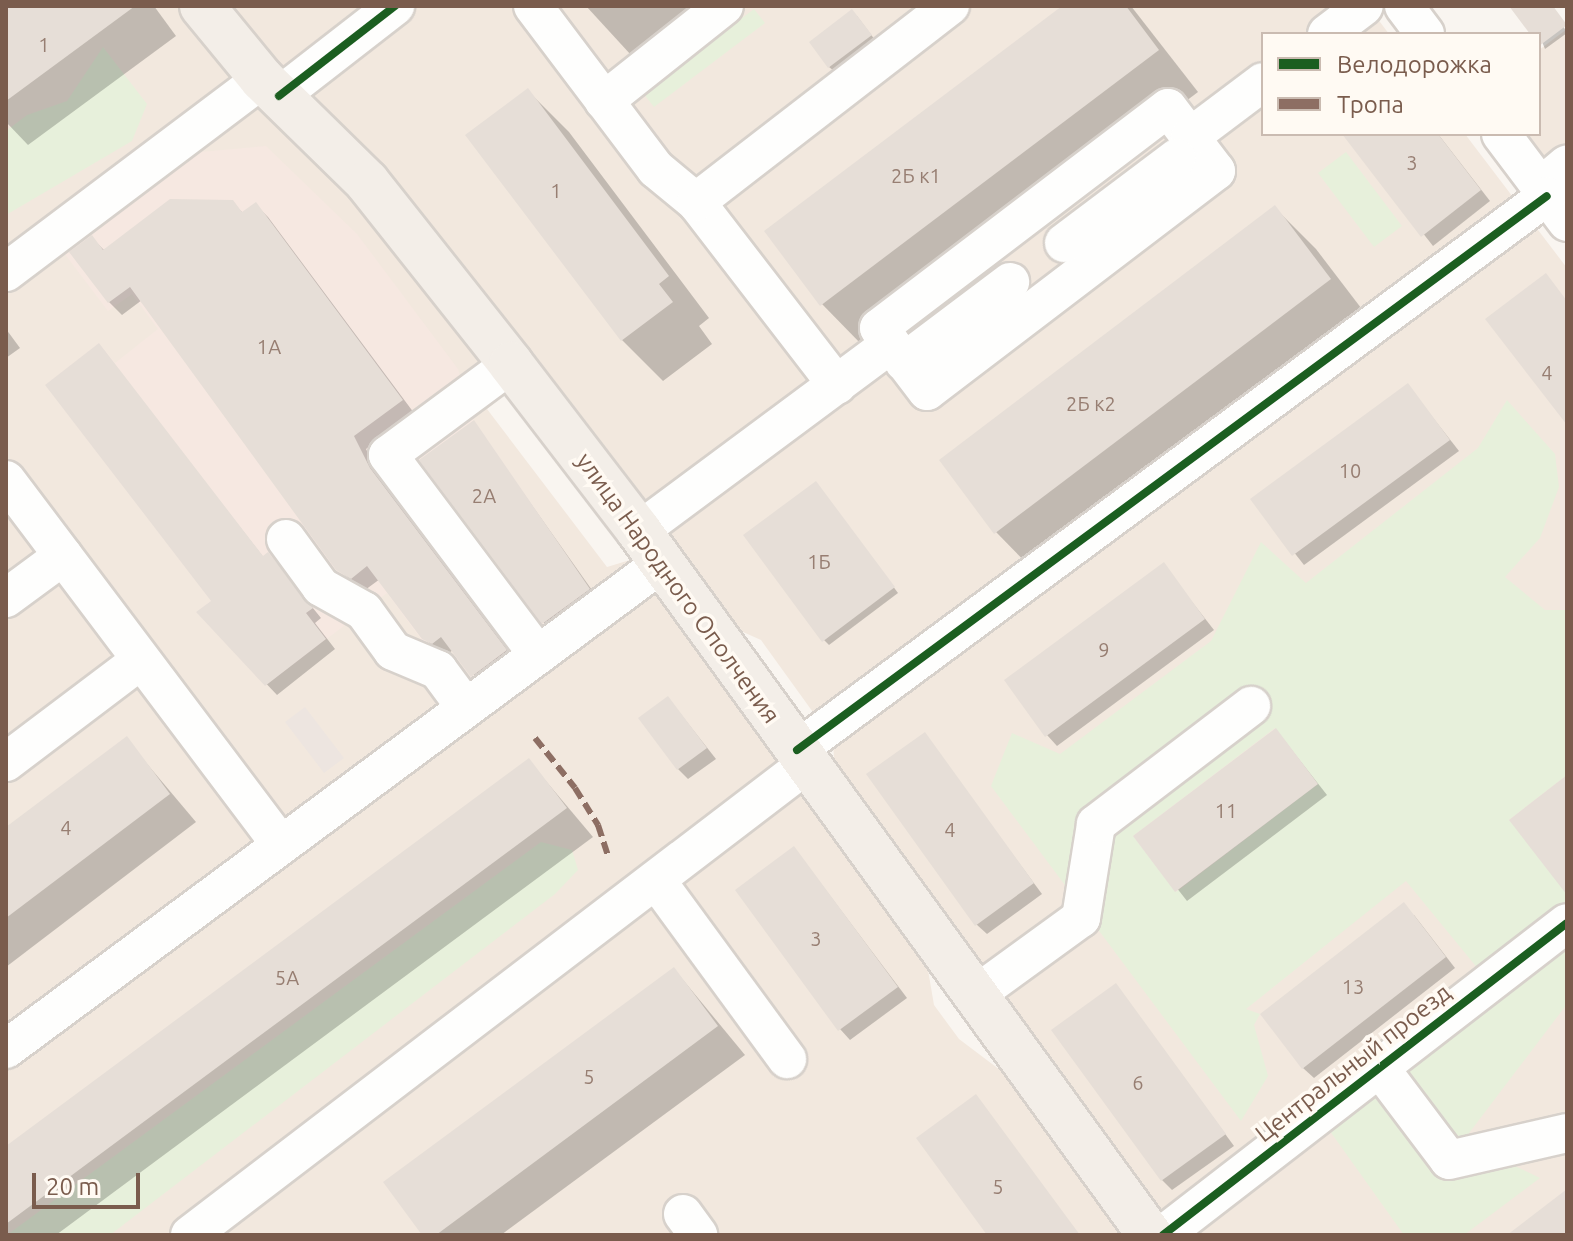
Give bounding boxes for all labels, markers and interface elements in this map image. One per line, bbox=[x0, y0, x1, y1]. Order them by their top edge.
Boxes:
house number: 1 bbox=[38, 32, 50, 56]
legend bbox=[1261, 32, 1541, 136]
text: Велодорожка bbox=[1337, 51, 1492, 78]
text: Тропа bbox=[1337, 91, 1404, 118]
house number: 3 bbox=[1406, 150, 1418, 174]
house number: 2Б к1 bbox=[891, 163, 941, 187]
house number: 1 bbox=[550, 178, 562, 202]
house number: 1А bbox=[257, 334, 281, 358]
house number: 4 bbox=[1541, 360, 1553, 384]
house number: 2Б к2 bbox=[1066, 391, 1116, 415]
street label: улица Народного Ополчения bbox=[570, 447, 786, 729]
house number: 10 bbox=[1339, 458, 1361, 482]
house number: 2А bbox=[472, 483, 496, 507]
house number: 1Б bbox=[807, 549, 831, 573]
house number: 9 bbox=[1098, 637, 1110, 661]
house number: 11 bbox=[1215, 798, 1237, 822]
house number: 4 bbox=[60, 815, 72, 839]
house number: 4 bbox=[944, 817, 956, 841]
house number: 3 bbox=[810, 926, 822, 950]
house number: 5А bbox=[275, 965, 299, 989]
house number: 13 bbox=[1342, 974, 1364, 998]
street label: Центральный проезд bbox=[1250, 978, 1456, 1148]
house number: 5 bbox=[583, 1064, 595, 1088]
house number: 6 bbox=[1132, 1070, 1144, 1094]
scale bar bbox=[36, 1157, 144, 1207]
text: 20 m bbox=[46, 1173, 99, 1200]
house number: 5 bbox=[992, 1174, 1004, 1198]

